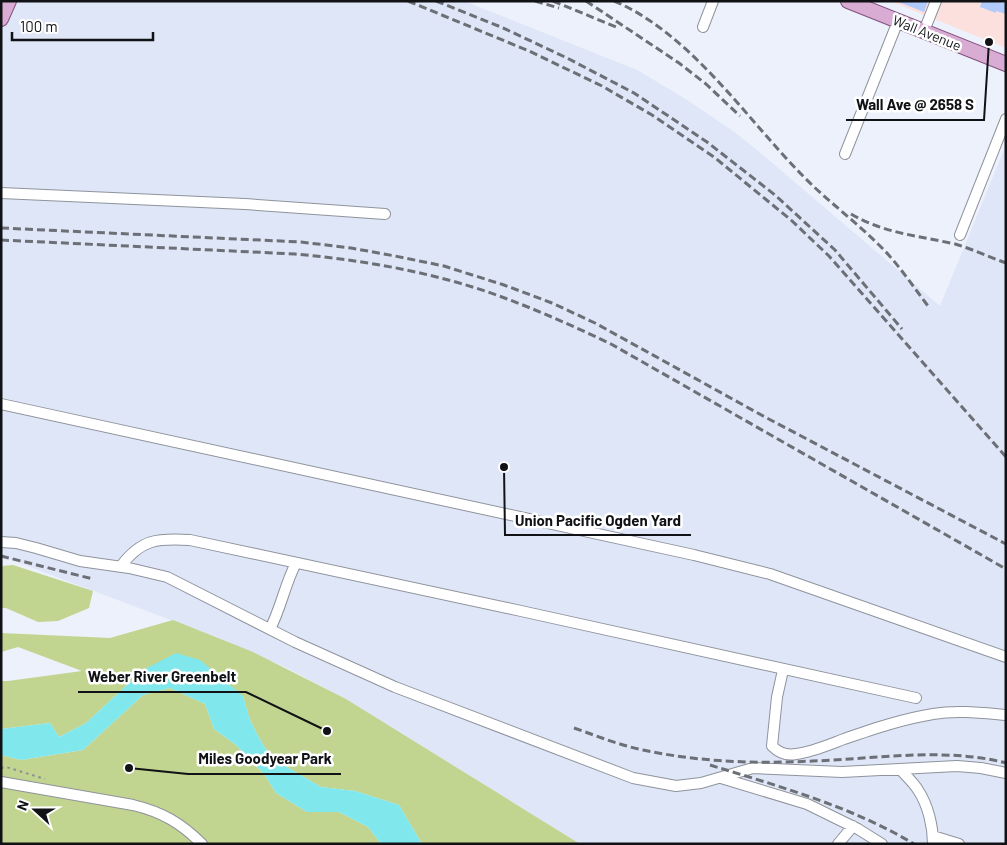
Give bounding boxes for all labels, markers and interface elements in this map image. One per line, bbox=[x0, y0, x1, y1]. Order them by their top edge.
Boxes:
scale bar bbox=[12, 10, 154, 42]
street label: Wall Avenue bbox=[890, 11, 964, 54]
text: 100 m bbox=[20, 17, 58, 35]
callout: Wall Ave @ 2658 S bbox=[846, 90, 984, 120]
text: Wall Ave @ 2658 S bbox=[856, 95, 974, 113]
callout: Union Pacific Ogden Yard bbox=[505, 505, 691, 535]
text: Union Pacific Ogden Yard bbox=[515, 511, 681, 529]
callout: Weber River Greenbelt bbox=[78, 662, 246, 692]
text: Weber River Greenbelt bbox=[88, 667, 236, 685]
callout: Miles Goodyear Park bbox=[188, 744, 341, 774]
text: Miles Goodyear Park bbox=[198, 749, 332, 767]
north arrow bbox=[10, 785, 60, 835]
text: N bbox=[13, 798, 32, 813]

